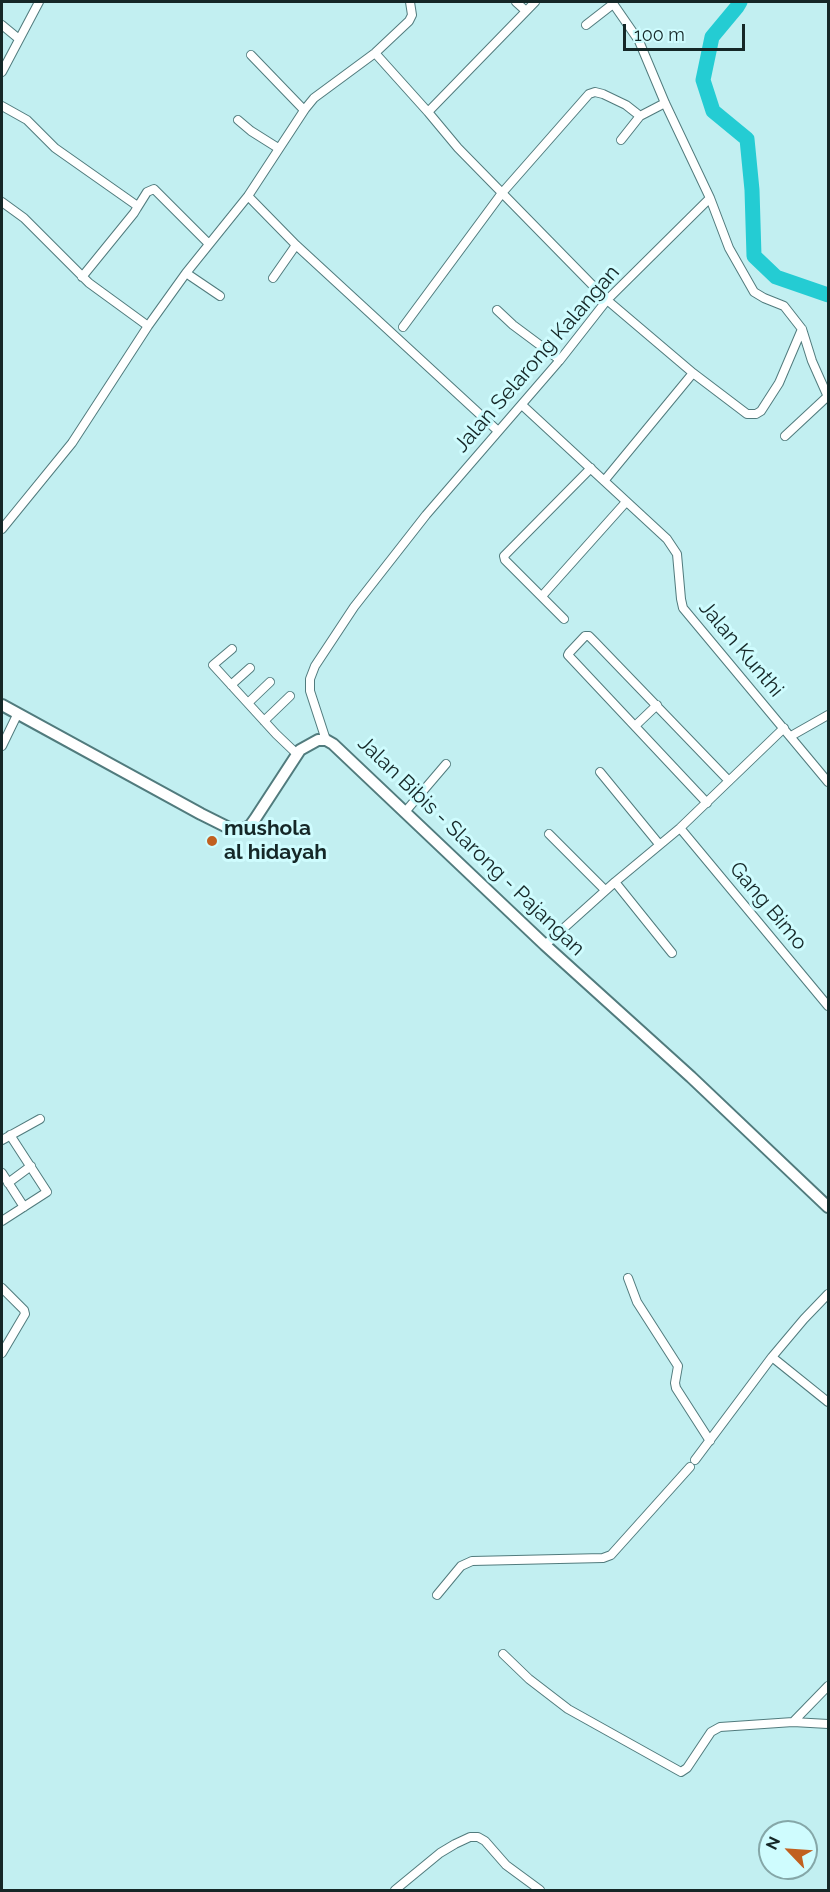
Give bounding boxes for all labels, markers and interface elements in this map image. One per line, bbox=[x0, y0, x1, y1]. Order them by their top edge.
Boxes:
scale bar bbox=[626, 12, 748, 50]
text: 100 m bbox=[634, 24, 685, 45]
street label: Jalan Selarong Kalangan bbox=[449, 260, 625, 458]
street label: Jalan Kunthi bbox=[694, 596, 788, 702]
street label: Jalan Bibis - Slarong - Pajangan bbox=[352, 731, 590, 961]
place label: mushola al hidayah bbox=[224, 816, 327, 866]
marker: mushola al hidayah bbox=[205, 834, 219, 848]
street label: Gang Bimo bbox=[724, 857, 812, 955]
north arrow bbox=[758, 1820, 818, 1880]
text: N bbox=[762, 1833, 784, 1853]

